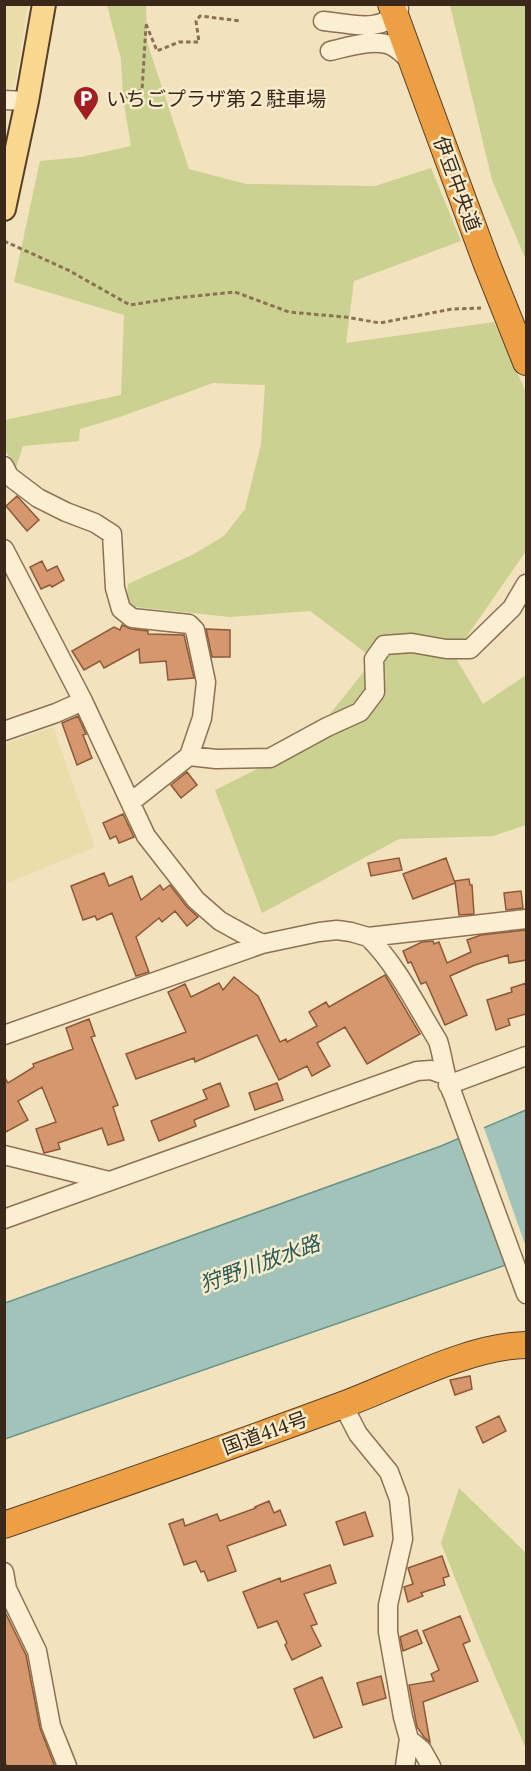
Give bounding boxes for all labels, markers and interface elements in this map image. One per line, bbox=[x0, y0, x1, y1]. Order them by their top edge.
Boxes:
parking icon: いちごプラザ第２駐車場 bbox=[71, 84, 101, 122]
place label: いちごプラザ第２駐車場 bbox=[106, 86, 326, 111]
street label: 伊豆中央道 bbox=[429, 133, 486, 235]
water label: 狩野川放水路 bbox=[196, 1229, 326, 1298]
street label: 国道414号 bbox=[219, 1406, 311, 1459]

